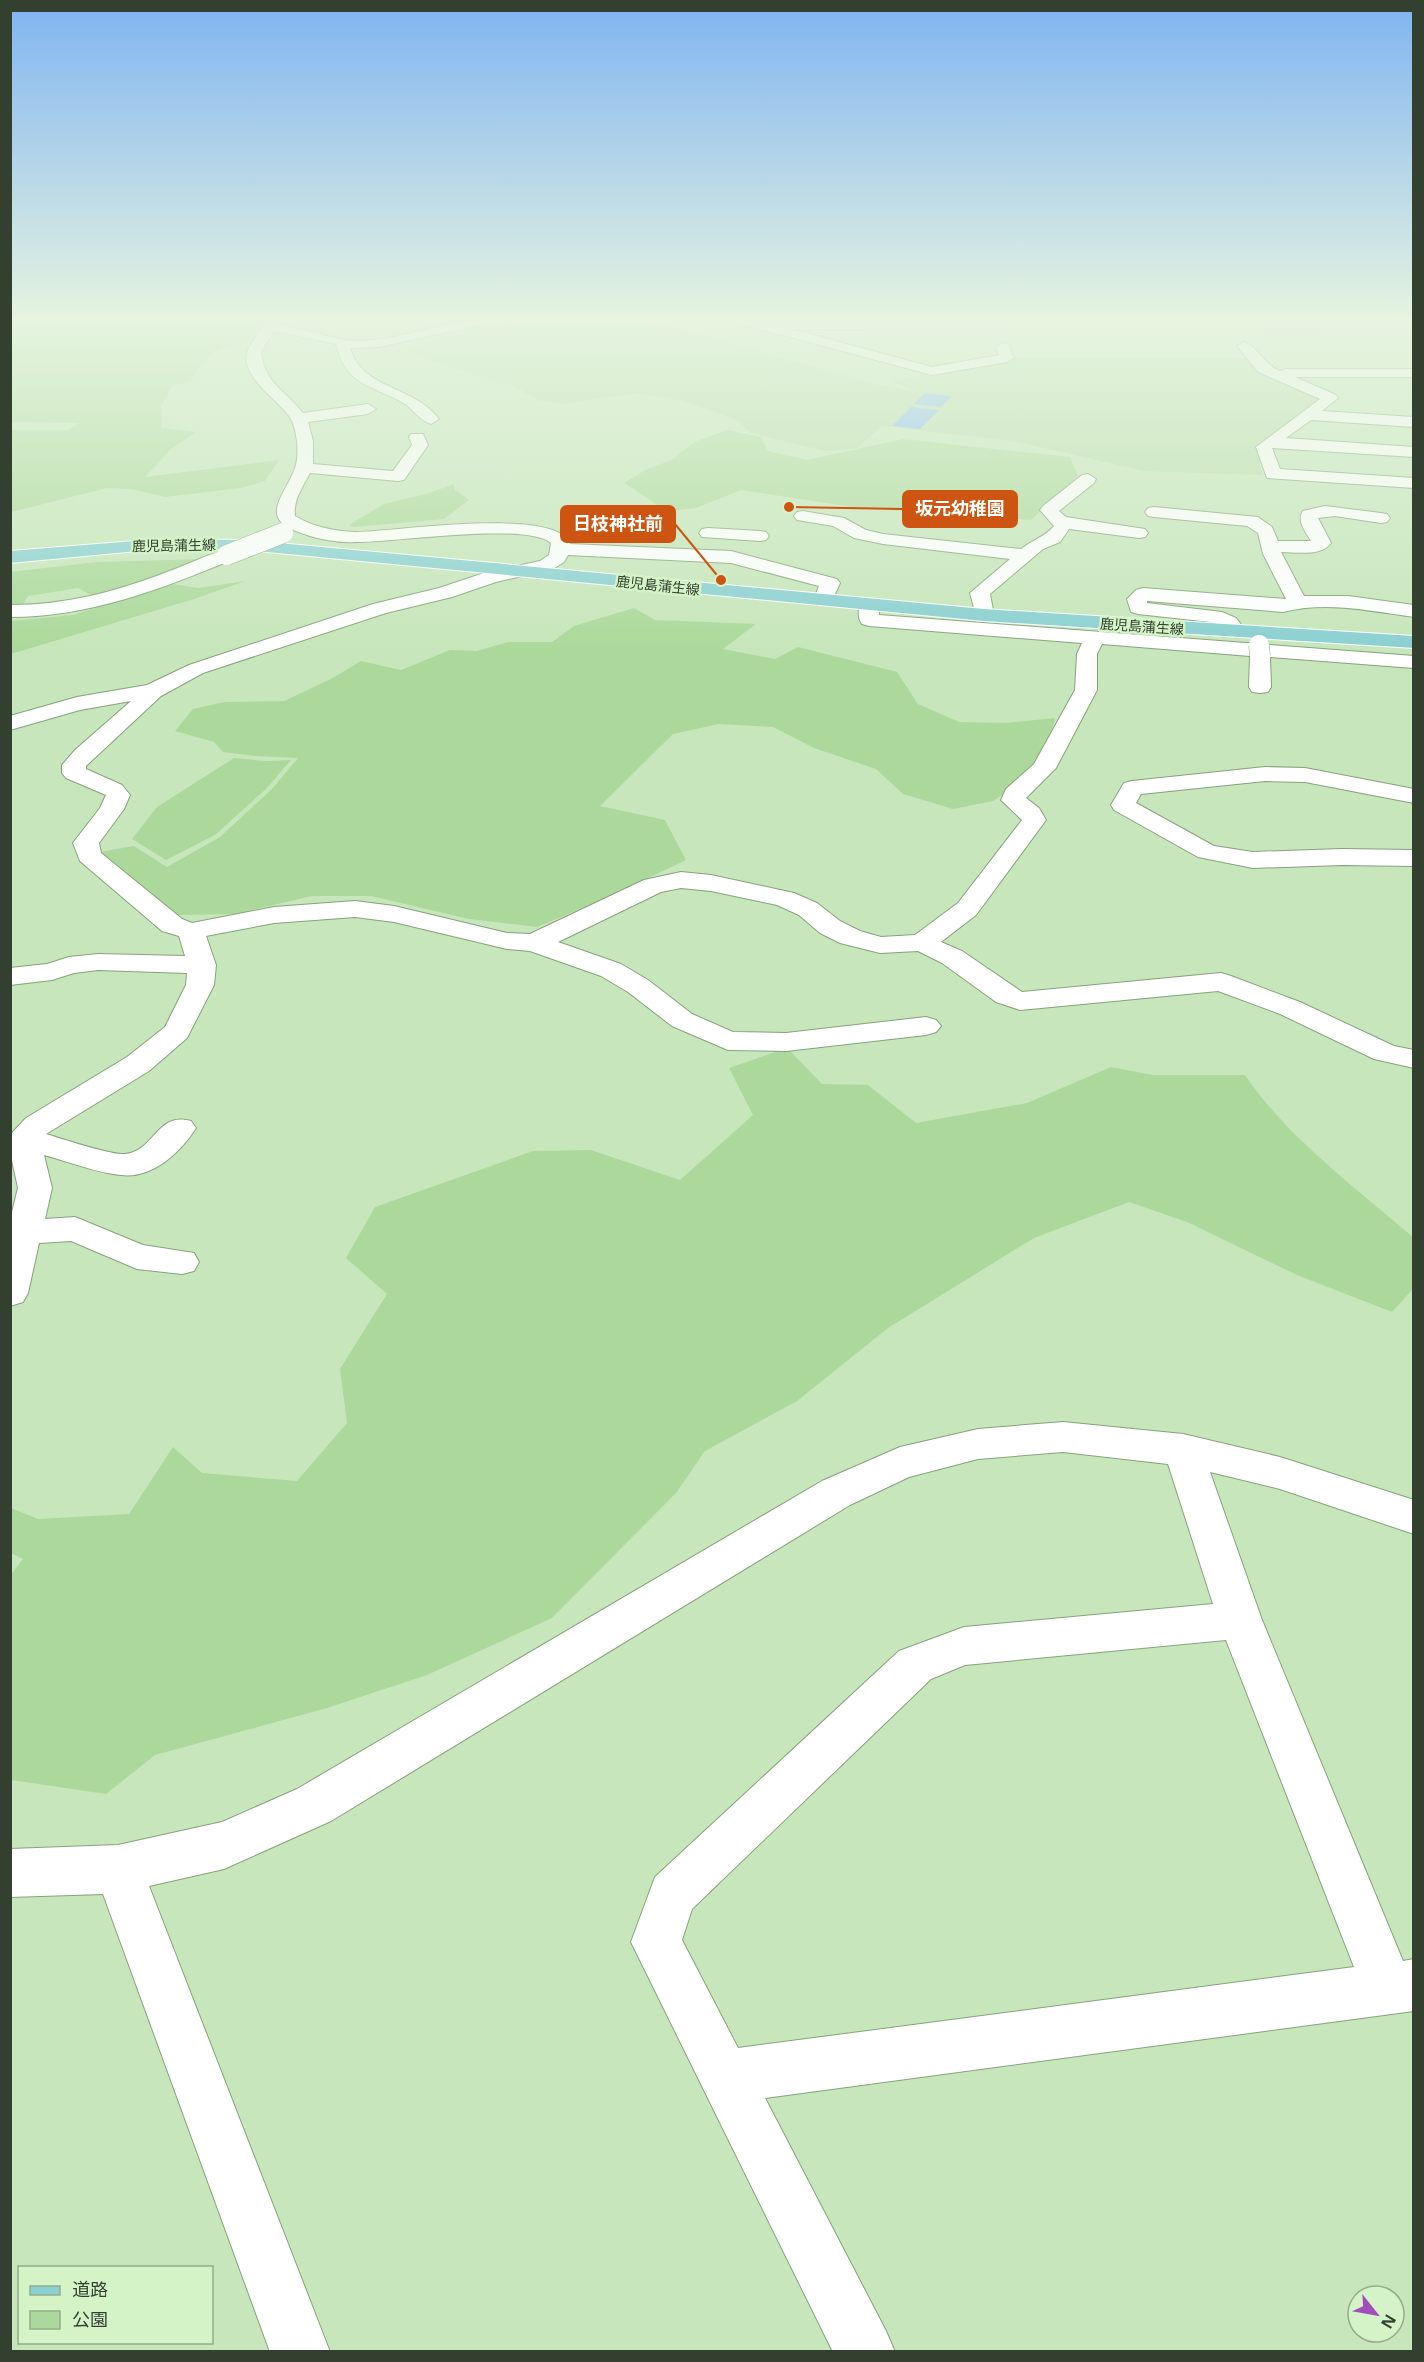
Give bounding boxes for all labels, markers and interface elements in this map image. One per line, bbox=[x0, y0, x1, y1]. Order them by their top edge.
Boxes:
callout: 坂元幼稚園 bbox=[903, 491, 1017, 527]
text: 坂元幼稚園 bbox=[915, 496, 1005, 520]
callout: 日枝神社前 bbox=[561, 506, 675, 542]
text: 日枝神社前 bbox=[573, 511, 663, 535]
street label: 鹿児島蒲生線 bbox=[132, 535, 216, 555]
street label: 鹿児島蒲生線 bbox=[615, 571, 701, 599]
street label: 鹿児島蒲生線 bbox=[1099, 614, 1185, 638]
legend bbox=[18, 2266, 213, 2344]
text: 道路 bbox=[72, 2277, 108, 2301]
north arrow bbox=[1346, 2284, 1406, 2344]
text: 公園 bbox=[72, 2307, 108, 2331]
text: N bbox=[1376, 2310, 1402, 2333]

